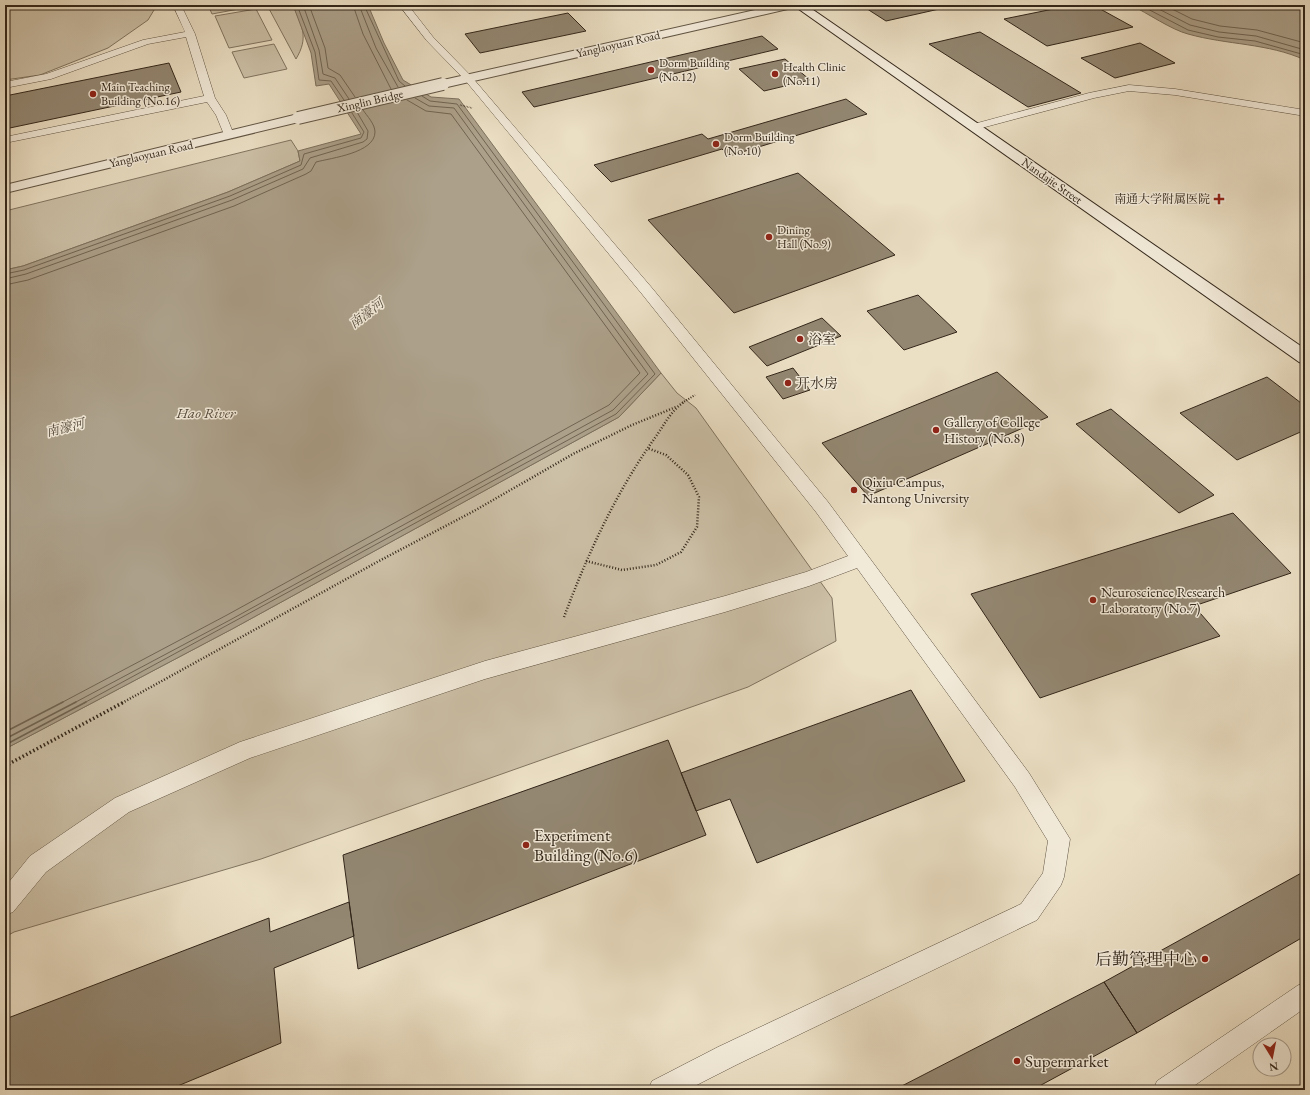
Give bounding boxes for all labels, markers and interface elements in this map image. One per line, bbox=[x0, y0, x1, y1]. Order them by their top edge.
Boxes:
street label: Yanglaoyuan Road bbox=[574, 26, 662, 61]
place label: Dorm Building (No.12) bbox=[659, 55, 730, 85]
place label: Health Clinic (No.11) bbox=[783, 59, 846, 89]
marker: Dorm Building (No.12) bbox=[646, 65, 656, 75]
marker: Health Clinic (No.11) bbox=[770, 69, 780, 79]
place label: Main Teaching Building (No.16) bbox=[101, 79, 180, 109]
street label: Xinglin Bridge bbox=[334, 86, 405, 117]
marker: Main Teaching Building (No.16) bbox=[88, 89, 98, 99]
place label: Dorm Building (No.10) bbox=[724, 129, 795, 159]
street label: Yanglaoyuan Road bbox=[107, 136, 195, 171]
marker: Dorm Building (No.10) bbox=[711, 139, 721, 149]
street label: Nandajie Street bbox=[1019, 154, 1086, 208]
place label: 南通大学附属医院 bbox=[1114, 191, 1210, 207]
marker: 南通大学附属医院 bbox=[1213, 193, 1225, 205]
place label: Dining Hall (No.9) bbox=[777, 222, 831, 252]
marker: Dining Hall (No.9) bbox=[764, 232, 774, 242]
water label: 南濠河 bbox=[346, 294, 389, 332]
place label: 浴室 bbox=[808, 330, 836, 348]
marker: 浴室 bbox=[795, 334, 805, 344]
place label: 开水房 bbox=[796, 374, 838, 392]
marker: 开水房 bbox=[783, 378, 793, 388]
water label: Hao River bbox=[176, 403, 237, 422]
place label: Gallery of College History (No.8) bbox=[944, 413, 1041, 447]
water label: 南濠河 bbox=[44, 414, 88, 440]
marker: Gallery of College History (No.8) bbox=[931, 425, 941, 435]
place label: Qixiu Campus, Nantong University bbox=[862, 473, 970, 507]
marker: Qixiu Campus, Nantong University bbox=[849, 485, 859, 495]
place label: Neuroscience Research Laboratory (No.7) bbox=[1101, 583, 1225, 617]
marker: Neuroscience Research Laboratory (No.7) bbox=[1088, 595, 1098, 605]
place label: Experiment Building (No.6) bbox=[534, 824, 638, 866]
marker: Experiment Building (No.6) bbox=[521, 840, 531, 850]
place label: 后勤管理中心 bbox=[1095, 948, 1197, 970]
marker: 后勤管理中心 bbox=[1200, 954, 1210, 964]
north arrow bbox=[1252, 1037, 1292, 1077]
place label: Supermarket bbox=[1025, 1050, 1109, 1072]
marker: Supermarket bbox=[1012, 1056, 1022, 1066]
text: N bbox=[1268, 1059, 1279, 1075]

